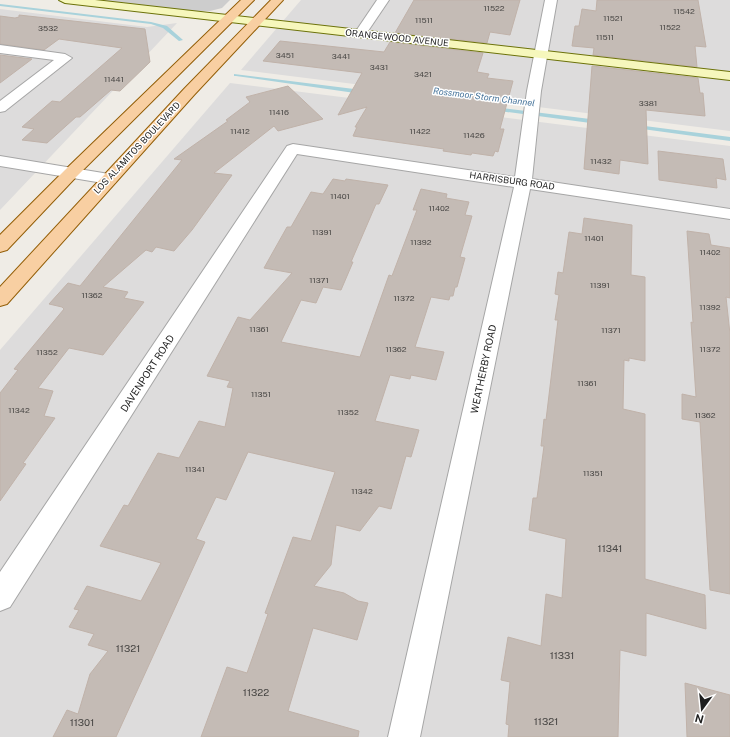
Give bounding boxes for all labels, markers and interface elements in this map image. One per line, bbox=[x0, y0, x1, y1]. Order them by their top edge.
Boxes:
house number: 11522 bbox=[483, 3, 505, 13]
house number: 11542 bbox=[673, 6, 695, 16]
house number: 11521 bbox=[603, 13, 623, 23]
house number: 11511 bbox=[415, 15, 433, 25]
house number: 11522 bbox=[659, 22, 681, 32]
house number: 3532 bbox=[38, 23, 58, 33]
street label: ORANGEWOOD AVENUE bbox=[345, 27, 450, 48]
house number: 11511 bbox=[596, 32, 614, 42]
house number: 3451 bbox=[276, 50, 294, 60]
house number: 3441 bbox=[332, 51, 350, 61]
house number: 3431 bbox=[370, 62, 388, 72]
house number: 3421 bbox=[414, 69, 432, 79]
house number: 11441 bbox=[104, 74, 124, 84]
water label: Rossmoor Storm Channel bbox=[433, 85, 536, 108]
house number: 3381 bbox=[639, 98, 657, 108]
street label: LOS ALAMITOS BOULEVARD bbox=[91, 99, 182, 196]
house number: 11416 bbox=[269, 107, 289, 117]
house number: 11412 bbox=[230, 126, 250, 136]
house number: 11422 bbox=[409, 126, 431, 136]
house number: 11426 bbox=[463, 130, 485, 140]
house number: 11432 bbox=[590, 156, 612, 166]
street label: HARRISBURG ROAD bbox=[469, 169, 555, 192]
house number: 11401 bbox=[330, 191, 350, 201]
house number: 11402 bbox=[428, 203, 450, 213]
house number: 11391 bbox=[312, 227, 332, 237]
house number: 11401 bbox=[584, 233, 604, 243]
house number: 11392 bbox=[410, 237, 432, 247]
house number: 11402 bbox=[699, 247, 721, 257]
house number: 11371 bbox=[309, 275, 329, 285]
house number: 11391 bbox=[590, 280, 610, 290]
house number: 11362 bbox=[81, 290, 103, 300]
house number: 11372 bbox=[393, 293, 415, 303]
house number: 11392 bbox=[699, 302, 721, 312]
street label: WEATHERBY ROAD bbox=[468, 323, 498, 415]
house number: 11361 bbox=[249, 324, 269, 334]
house number: 11371 bbox=[601, 325, 621, 335]
street label: DAVENPORT ROAD bbox=[118, 332, 176, 414]
house number: 11362 bbox=[385, 344, 407, 354]
house number: 11372 bbox=[699, 344, 721, 354]
house number: 11352 bbox=[36, 347, 58, 357]
house number: 11361 bbox=[577, 378, 597, 388]
house number: 11351 bbox=[251, 389, 271, 399]
house number: 11342 bbox=[8, 405, 30, 415]
house number: 11352 bbox=[337, 407, 359, 417]
house number: 11362 bbox=[694, 410, 716, 420]
house number: 11341 bbox=[185, 464, 205, 474]
house number: 11351 bbox=[583, 468, 603, 478]
house number: 11342 bbox=[351, 486, 373, 496]
house number: 11341 bbox=[598, 542, 622, 554]
house number: 11321 bbox=[116, 642, 140, 654]
house number: 11331 bbox=[550, 649, 574, 661]
house number: 11322 bbox=[243, 686, 269, 698]
north arrow bbox=[682, 689, 722, 729]
text: N bbox=[694, 712, 705, 726]
house number: 11321 bbox=[534, 715, 558, 727]
house number: 11301 bbox=[70, 716, 94, 728]

